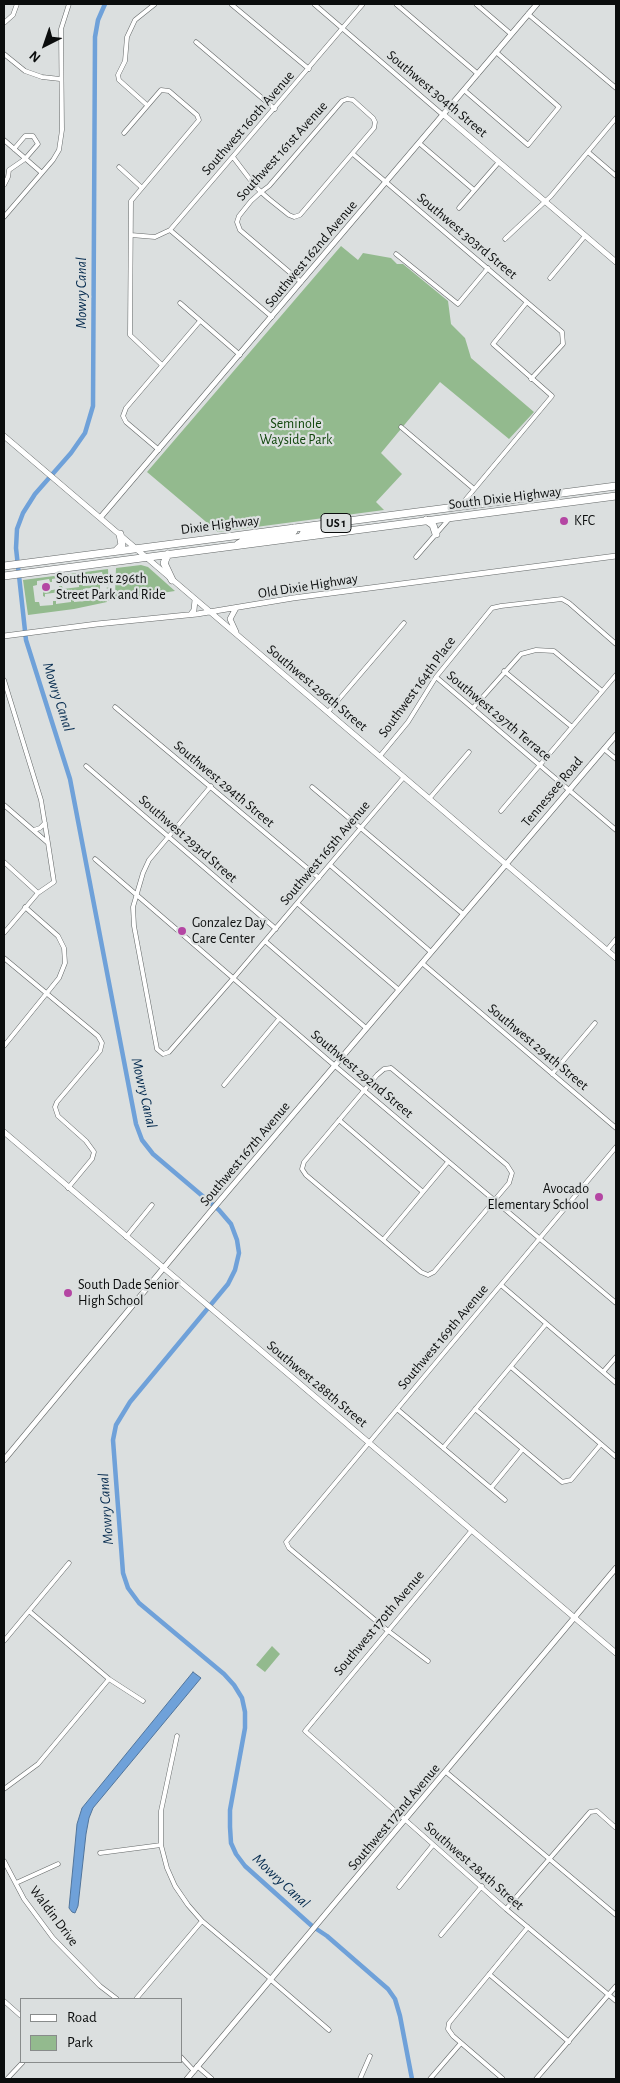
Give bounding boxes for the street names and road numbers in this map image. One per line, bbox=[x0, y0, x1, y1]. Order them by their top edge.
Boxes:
street label: Southwest 304th Street bbox=[383, 47, 491, 141]
street label: Southwest 160th Avenue bbox=[198, 67, 298, 179]
street label: Southwest 161st Avenue bbox=[233, 98, 331, 204]
street label: Southwest 303rd Street bbox=[414, 189, 520, 283]
street label: Southwest 162nd Avenue bbox=[261, 197, 361, 311]
street label: South Dixie Highway bbox=[448, 483, 562, 513]
street label: Dixie Highway bbox=[180, 512, 260, 538]
road number: US 1 bbox=[321, 514, 351, 532]
street label: Old Dixie Highway bbox=[257, 570, 359, 602]
street label: Southwest 164th Place bbox=[375, 633, 459, 741]
street label: Southwest 296th Street bbox=[263, 641, 371, 735]
street label: Southwest 297th Terrace bbox=[443, 667, 555, 765]
street label: Southwest 294th Street bbox=[170, 737, 278, 831]
street label: Tennessee Road bbox=[518, 753, 586, 831]
street label: Southwest 293rd Street bbox=[135, 792, 241, 886]
street label: Southwest 165th Avenue bbox=[276, 797, 374, 909]
street label: Southwest 294th Street bbox=[484, 1000, 592, 1094]
street label: Southwest 292nd Street bbox=[307, 1026, 417, 1122]
street label: Southwest 167th Avenue bbox=[196, 1098, 294, 1210]
street label: Southwest 169th Avenue bbox=[394, 1281, 492, 1393]
street label: Southwest 288th Street bbox=[263, 1337, 371, 1431]
street label: Southwest 170th Avenue bbox=[330, 1567, 428, 1679]
street label: Southwest 172nd Avenue bbox=[344, 1760, 444, 1874]
street label: Southwest 284th Street bbox=[421, 1818, 527, 1914]
street label: Waldin Drive bbox=[26, 1883, 82, 1949]

